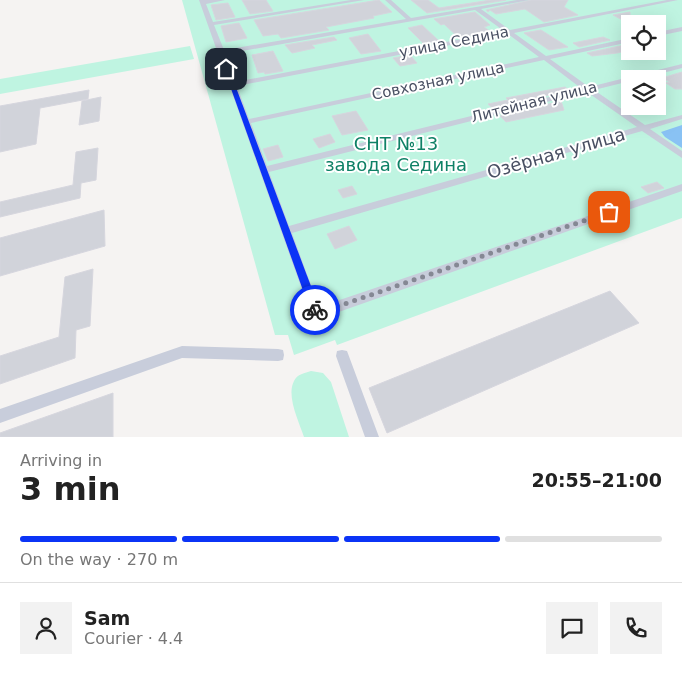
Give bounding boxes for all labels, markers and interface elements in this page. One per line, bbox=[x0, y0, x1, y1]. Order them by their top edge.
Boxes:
map controls bbox=[621, 15, 666, 115]
button: locate bbox=[621, 15, 666, 60]
street label: улица Седина bbox=[398, 23, 510, 61]
pin bbox=[205, 48, 247, 90]
icon: home bbox=[212, 55, 240, 83]
street label: Совхозная улица bbox=[370, 58, 506, 104]
button: layers bbox=[621, 70, 666, 115]
street label: Литейная улица bbox=[469, 78, 599, 126]
street label: Озёрная улица bbox=[485, 123, 627, 183]
park label: СНТ №13 завода Седина bbox=[325, 133, 467, 175]
pin bbox=[588, 191, 630, 233]
icon: bag bbox=[595, 198, 623, 226]
courier bbox=[290, 285, 340, 335]
icon: bike bbox=[301, 296, 329, 324]
text: Arriving in bbox=[20, 451, 102, 470]
text: 20:55–21:00 bbox=[532, 469, 662, 491]
text: 3 min bbox=[20, 470, 121, 508]
text: On the way · 270 m bbox=[20, 550, 178, 569]
button: person bbox=[20, 602, 72, 654]
button: chat bbox=[546, 602, 598, 654]
button: phone bbox=[610, 602, 662, 654]
text: Sam bbox=[84, 607, 130, 629]
text: Courier · 4.4 bbox=[84, 629, 183, 648]

